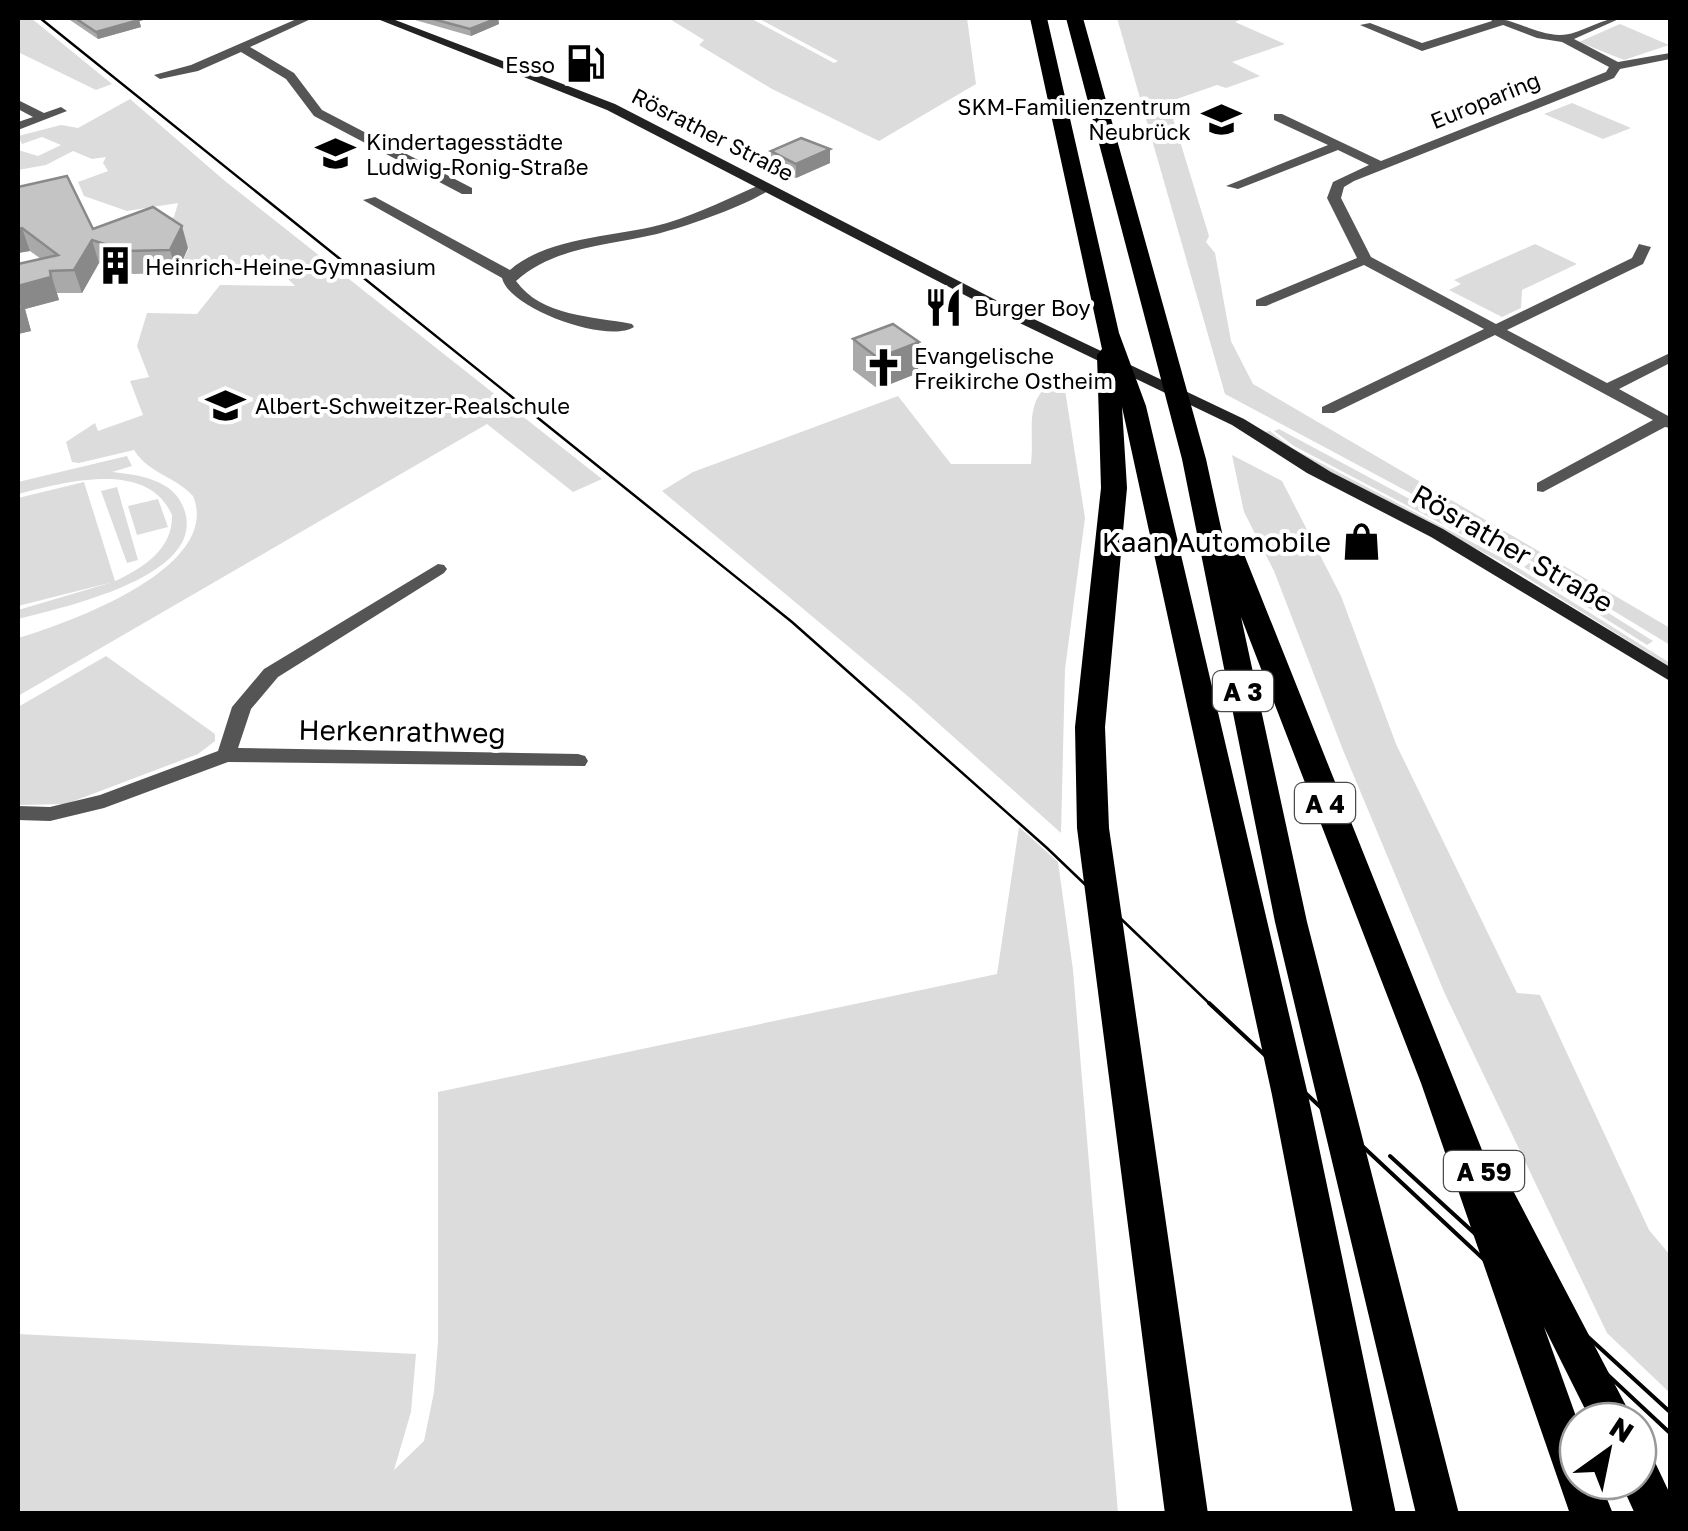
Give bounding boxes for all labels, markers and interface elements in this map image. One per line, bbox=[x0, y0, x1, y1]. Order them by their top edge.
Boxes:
fuel station icon: Esso bbox=[564, 43, 606, 85]
place label: Esso bbox=[505, 51, 555, 78]
street label: Europaring bbox=[1426, 66, 1544, 134]
street label: Rösrather Straße bbox=[628, 82, 798, 186]
place label: SKM-Familienzentrum Neubrück bbox=[957, 93, 1191, 145]
school or university icon: SKM-Familienzentrum Neubrück bbox=[1200, 98, 1242, 140]
place label: Kindertagesstädte Ludwig-Ronig-Straße bbox=[366, 128, 589, 180]
school or university icon: Kindertagesstädte Ludwig-Ronig-Straße bbox=[315, 133, 357, 175]
building icon: Heinrich-Heine-Gymnasium bbox=[94, 245, 136, 287]
place label: Heinrich-Heine-Gymnasium bbox=[145, 253, 436, 280]
restaurant icon: Burger Boy bbox=[923, 286, 965, 328]
place label: Burger Boy bbox=[974, 294, 1091, 321]
place label: Evangelische Freikirche Ostheim bbox=[914, 342, 1113, 394]
church icon: Evangelische Freikirche Ostheim bbox=[863, 347, 905, 389]
school or university icon: Albert-Schweitzer-Realschule bbox=[204, 384, 246, 426]
place label: Albert-Schweitzer-Realschule bbox=[255, 392, 570, 419]
street label: Rösrather Straße bbox=[1407, 477, 1619, 619]
shop icon: Kaan Automobile bbox=[1340, 520, 1382, 562]
place label: Kaan Automobile bbox=[1102, 525, 1331, 558]
road number: A 3 bbox=[1213, 671, 1273, 711]
street label: Herkenrathweg bbox=[298, 713, 506, 749]
road number: A 4 bbox=[1295, 783, 1355, 823]
road number: A 59 bbox=[1444, 1151, 1524, 1191]
north arrow bbox=[1558, 1401, 1658, 1501]
text: N bbox=[1604, 1410, 1640, 1449]

